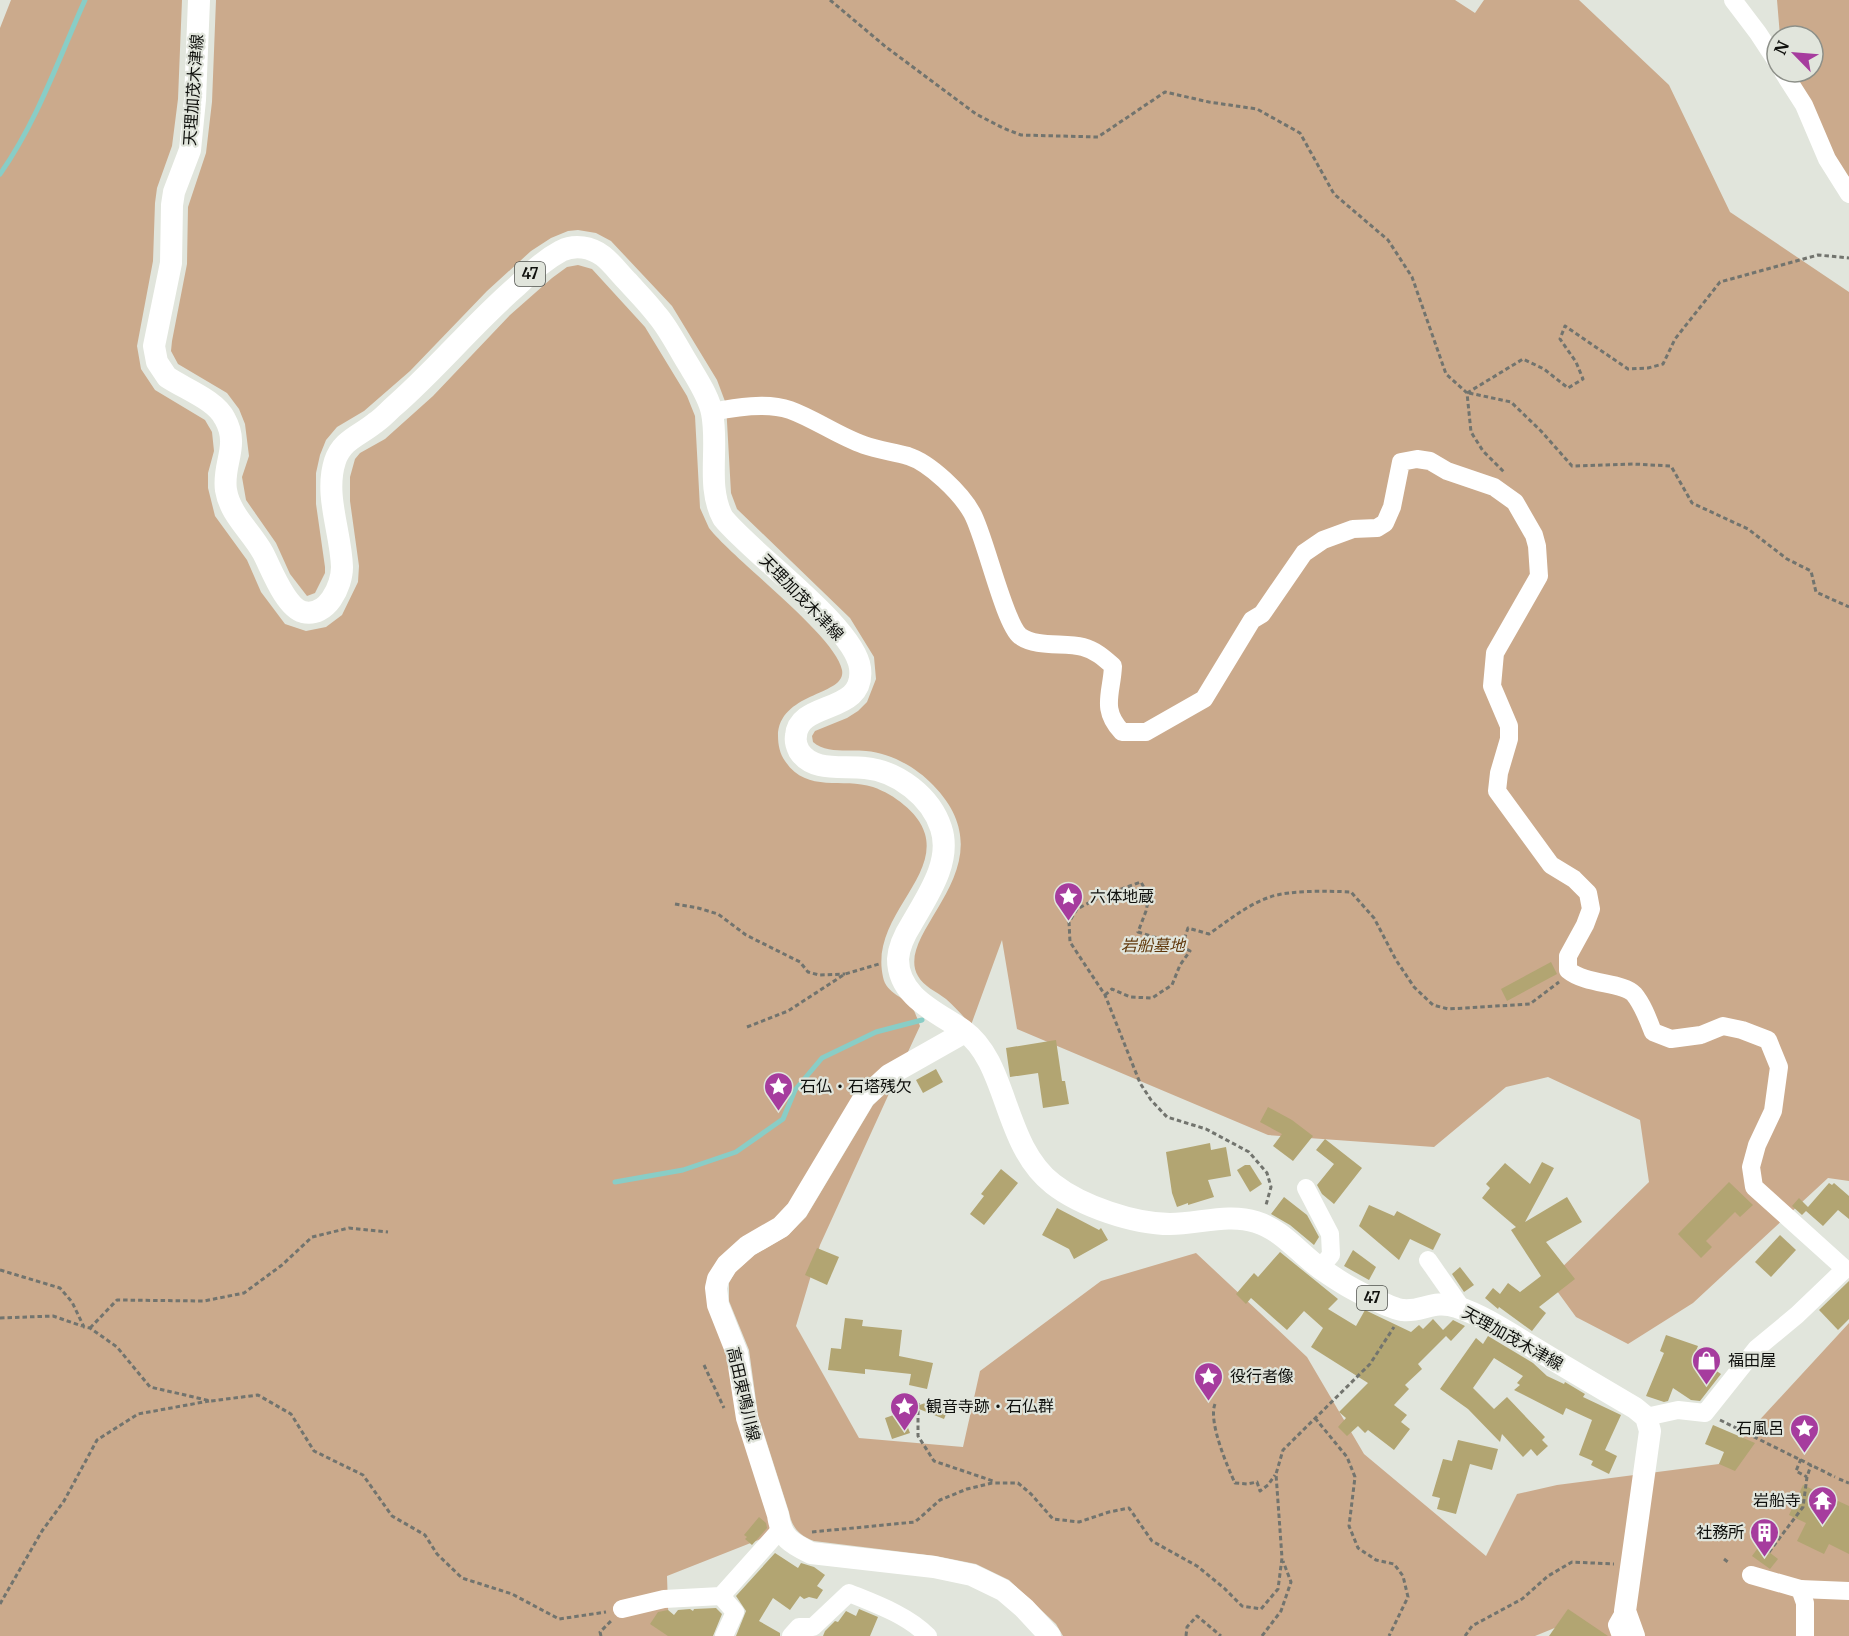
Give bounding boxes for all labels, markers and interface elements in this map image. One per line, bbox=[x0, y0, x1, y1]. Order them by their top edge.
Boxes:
north arrow bbox=[1765, 24, 1825, 84]
street label: 天理加茂木津線 bbox=[179, 33, 207, 147]
text: N bbox=[1770, 37, 1793, 58]
road number: 47 bbox=[515, 262, 545, 286]
street label: 天理加茂木津線 bbox=[756, 550, 848, 644]
place icon: 六体地蔵 bbox=[1053, 880, 1085, 922]
place label: 六体地蔵 bbox=[1090, 886, 1154, 906]
park label: 岩船墓地 bbox=[1121, 935, 1187, 955]
place icon: 石仏・石塔残欠 bbox=[763, 1070, 795, 1112]
place label: 石仏・石塔残欠 bbox=[800, 1076, 912, 1096]
road number: 47 bbox=[1357, 1286, 1387, 1310]
street label: 天理加茂木津線 bbox=[1459, 1302, 1567, 1374]
shop icon: 福田屋 bbox=[1691, 1344, 1723, 1386]
street label: 高田東鳴川線 bbox=[723, 1345, 765, 1443]
place label: 福田屋 bbox=[1728, 1350, 1776, 1370]
place icon: 役行者像 bbox=[1193, 1360, 1225, 1402]
place label: 役行者像 bbox=[1230, 1366, 1294, 1386]
place icon: 観音寺跡・石仏群 bbox=[889, 1390, 921, 1432]
place label: 観音寺跡・石仏群 bbox=[926, 1396, 1054, 1416]
place icon: 石風呂 bbox=[1789, 1412, 1821, 1454]
place label: 石風呂 bbox=[1736, 1418, 1784, 1438]
temple icon: 岩船寺 bbox=[1806, 1484, 1838, 1526]
place label: 岩船寺 bbox=[1753, 1490, 1801, 1510]
building icon: 社務所 bbox=[1749, 1516, 1781, 1558]
place label: 社務所 bbox=[1696, 1522, 1744, 1542]

